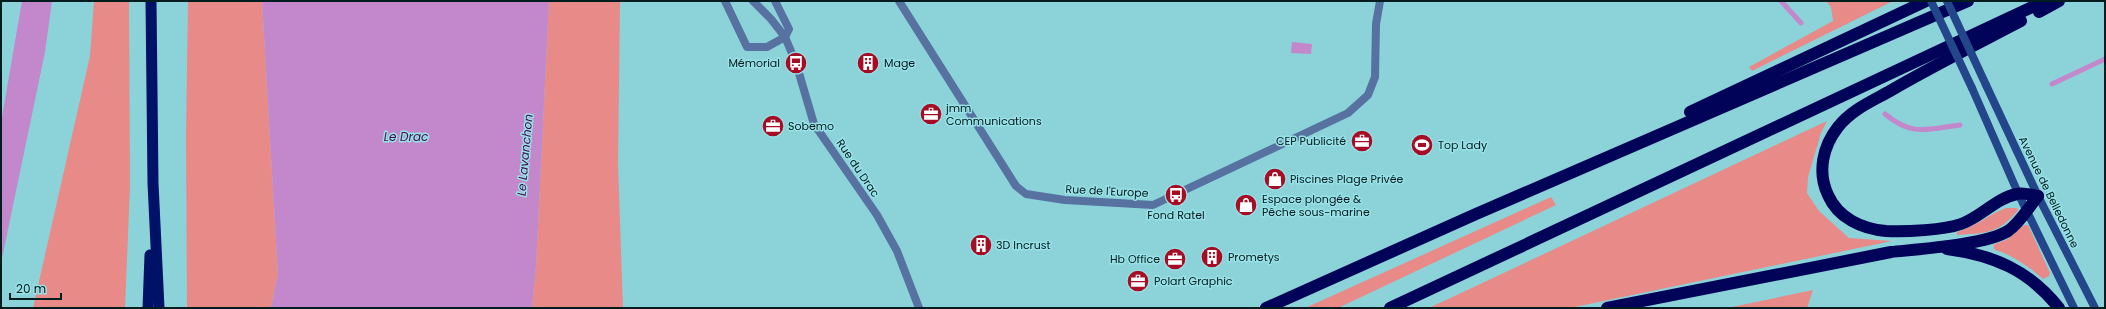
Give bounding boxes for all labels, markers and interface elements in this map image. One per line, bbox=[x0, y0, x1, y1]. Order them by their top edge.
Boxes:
bus stop icon: Mémorial bbox=[783, 50, 809, 76]
building icon: Mage bbox=[855, 50, 881, 76]
place label: Mémorial bbox=[728, 55, 780, 71]
place label: Mage bbox=[884, 55, 915, 71]
place label: jmm Communications bbox=[945, 100, 1042, 129]
office icon: jmm Communications bbox=[918, 101, 944, 127]
water label: Le Lavanchon bbox=[512, 113, 537, 197]
office icon: Sobemo bbox=[760, 113, 786, 139]
place label: Sobemo bbox=[788, 118, 834, 134]
water label: Le Drac bbox=[384, 128, 428, 145]
office icon: CEP Publicité bbox=[1349, 128, 1375, 154]
sports icon: Top Lady bbox=[1409, 132, 1435, 158]
place label: CEP Publicité bbox=[1276, 133, 1346, 149]
street label: Avenue de Belledonne bbox=[2015, 133, 2083, 251]
street label: Rue du Drac bbox=[833, 136, 884, 200]
place label: Top Lady bbox=[1438, 137, 1488, 153]
shop icon: Piscines Plage Privée bbox=[1262, 166, 1288, 192]
place label: Piscines Plage Privée bbox=[1290, 171, 1404, 187]
street label: Rue de l'Europe bbox=[1065, 181, 1149, 201]
bus stop icon: Fond Ratel bbox=[1163, 182, 1189, 208]
place label: Espace plongée & Pêche sous-marine bbox=[1262, 191, 1370, 220]
shop icon: Espace plongée & Pêche sous-marine bbox=[1233, 192, 1259, 218]
place label: Fond Ratel bbox=[1147, 207, 1205, 223]
building icon: 3D Incrust bbox=[968, 232, 994, 258]
place label: 3D Incrust bbox=[996, 237, 1051, 253]
building icon: Prometys bbox=[1199, 244, 1225, 270]
office icon: Hb Office bbox=[1162, 246, 1188, 272]
place label: Prometys bbox=[1228, 249, 1280, 265]
place label: Hb Office bbox=[1110, 251, 1160, 267]
office icon: Polart Graphic bbox=[1125, 268, 1151, 294]
place label: Polart Graphic bbox=[1154, 273, 1233, 289]
scale bar bbox=[10, 275, 61, 301]
text: 20 m bbox=[16, 280, 46, 297]

